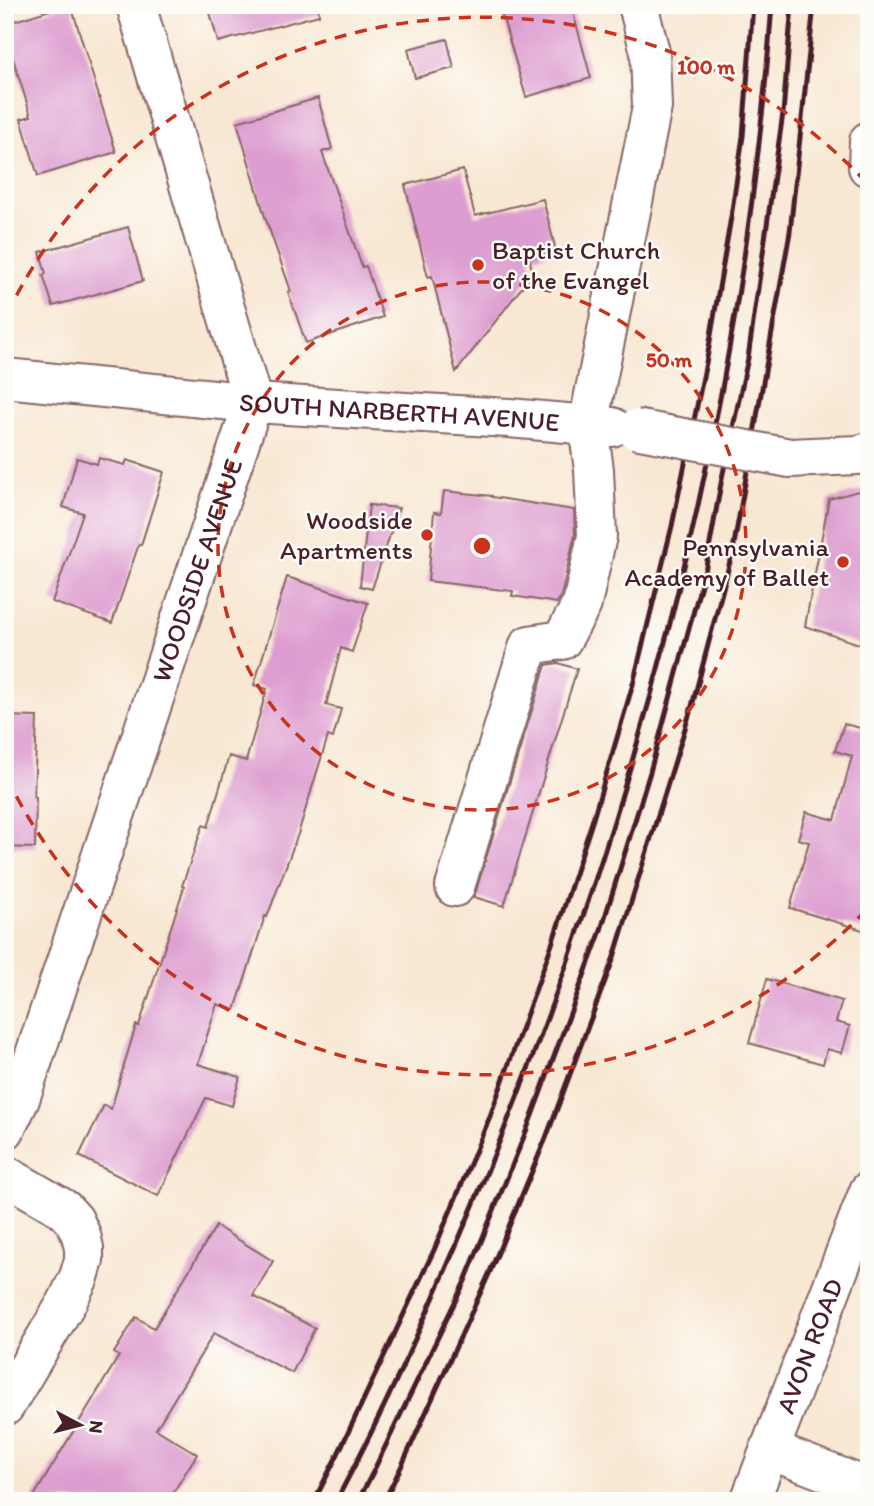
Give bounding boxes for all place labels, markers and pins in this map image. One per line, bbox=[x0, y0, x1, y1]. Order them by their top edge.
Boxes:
place label: Baptist Church of the Evangel bbox=[492, 234, 660, 296]
marker: Baptist Church of the Evangel bbox=[470, 257, 486, 273]
place label: Woodside Apartments bbox=[280, 504, 413, 566]
marker: Woodside Apartments bbox=[419, 527, 435, 543]
place label: Pennsylvania Academy of Ballet bbox=[624, 531, 829, 593]
centre of rings bbox=[470, 534, 494, 558]
marker: Pennsylvania Academy of Ballet bbox=[835, 554, 851, 570]

